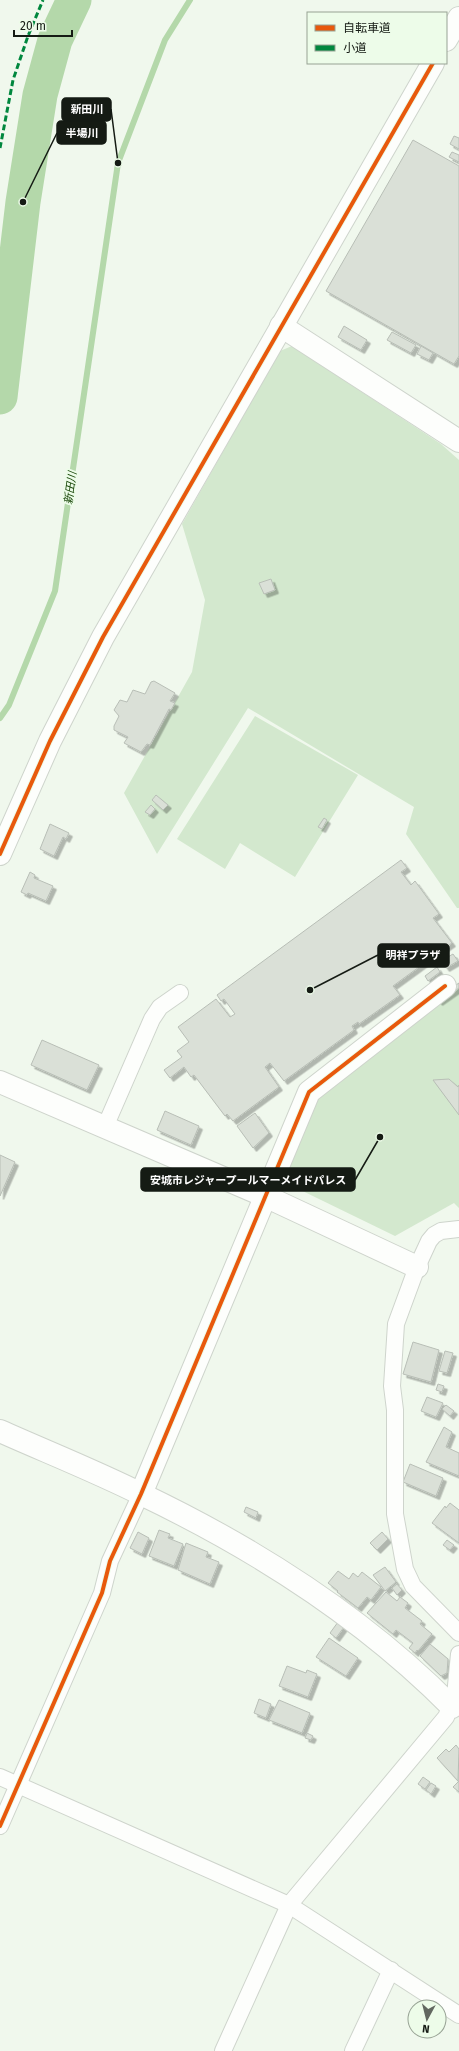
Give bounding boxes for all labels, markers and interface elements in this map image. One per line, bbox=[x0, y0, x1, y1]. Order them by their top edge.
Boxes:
scale bar bbox=[14, 12, 72, 38]
legend bbox=[307, 12, 447, 64]
text: 20 m bbox=[20, 19, 46, 33]
text: 自転車道 bbox=[343, 21, 391, 35]
text: 小道 bbox=[343, 41, 367, 55]
callout: 新田川 bbox=[62, 98, 111, 121]
text: 新田川 bbox=[71, 103, 104, 116]
callout: 半場川 bbox=[57, 121, 106, 144]
text: 半場川 bbox=[66, 127, 99, 140]
water label: 新田川 bbox=[62, 470, 79, 505]
callout: 明祥プラザ bbox=[378, 944, 449, 967]
text: 明祥プラザ bbox=[386, 949, 441, 962]
callout: 安城市レジャープールマーメイドパレス bbox=[141, 1168, 355, 1191]
text: 安城市レジャープールマーメイドパレス bbox=[150, 1174, 346, 1187]
north arrow bbox=[407, 1999, 447, 2039]
text: N bbox=[421, 2022, 430, 2035]

